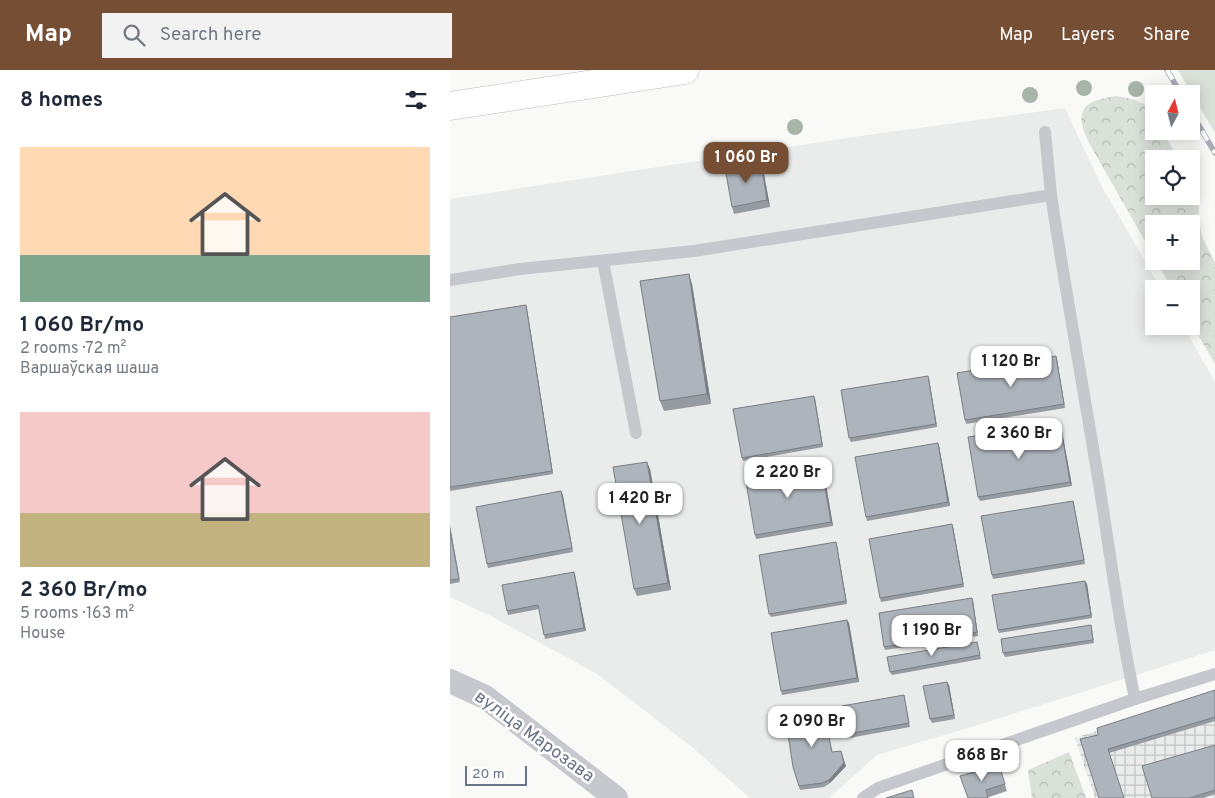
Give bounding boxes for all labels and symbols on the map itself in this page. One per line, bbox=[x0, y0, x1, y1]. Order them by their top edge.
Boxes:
north arrow bbox=[1145, 85, 1200, 140]
pin: 1 060 Br bbox=[694, 142, 798, 184]
pin: 1 120 Br bbox=[959, 346, 1063, 388]
pin: 2 360 Br bbox=[967, 418, 1071, 460]
pin: 2 220 Br bbox=[736, 456, 840, 499]
pin: 1 420 Br bbox=[588, 482, 692, 525]
pin: 1 190 Br bbox=[880, 614, 984, 657]
street label: вуліца Марозава bbox=[469, 686, 599, 788]
pin: 2 090 Br bbox=[760, 706, 864, 748]
pin: 868 Br bbox=[941, 740, 1023, 782]
scale bar bbox=[465, 763, 528, 786]

